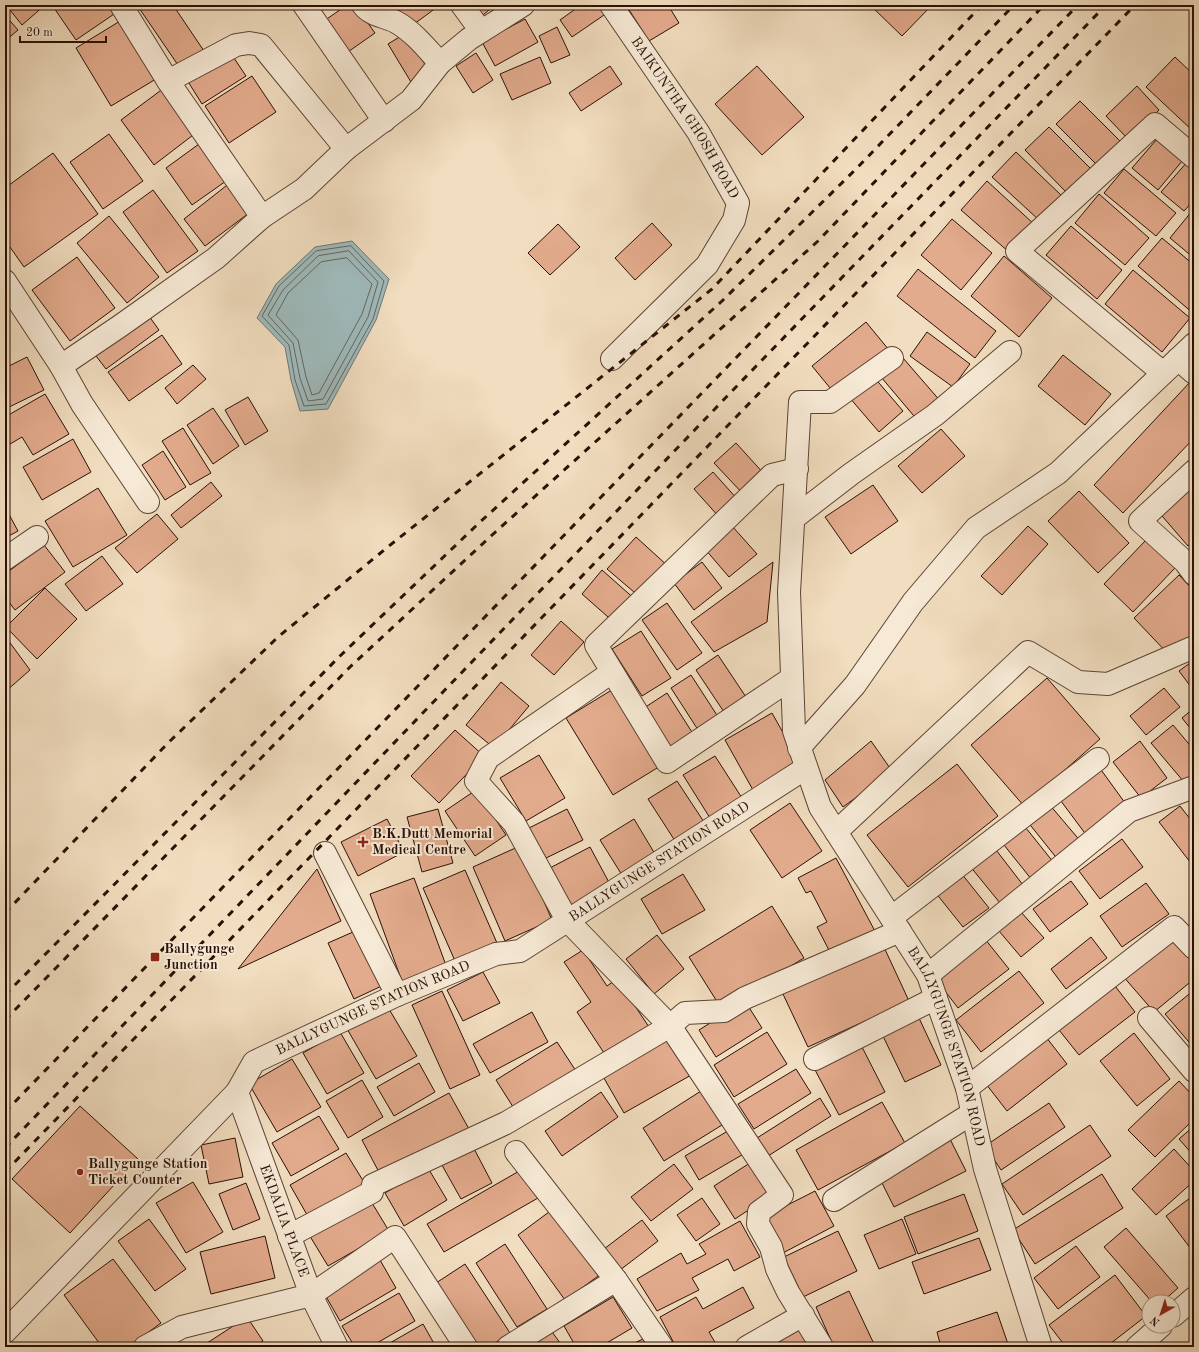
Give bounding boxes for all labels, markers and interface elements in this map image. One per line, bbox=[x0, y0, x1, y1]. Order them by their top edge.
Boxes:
scale bar bbox=[20, 18, 106, 44]
text: 20 m bbox=[26, 27, 53, 39]
street label: BAIKUNTHA GHOSH ROAD bbox=[628, 35, 741, 201]
street label: BALLYGUNGE STATION ROAD bbox=[567, 799, 752, 925]
place label: B.K.Dutt Memorial Medical Centre bbox=[372, 827, 492, 857]
marker: B.K.Dutt Memorial Medical Centre bbox=[357, 836, 369, 848]
place label: Ballygunge Junction bbox=[164, 942, 235, 972]
street label: BALLYGUNGE STATION ROAD bbox=[905, 944, 987, 1148]
marker: Ballygunge Junction bbox=[149, 951, 161, 963]
street label: BALLYGUNGE STATION ROAD bbox=[274, 959, 472, 1058]
place label: Ballygunge Station Ticket Counter bbox=[88, 1157, 208, 1187]
street label: EKDALIA PLACE bbox=[257, 1163, 311, 1279]
marker: Ballygunge Station Ticket Counter bbox=[75, 1167, 85, 1177]
north arrow bbox=[1141, 1294, 1181, 1334]
text: N bbox=[1148, 1313, 1162, 1328]

